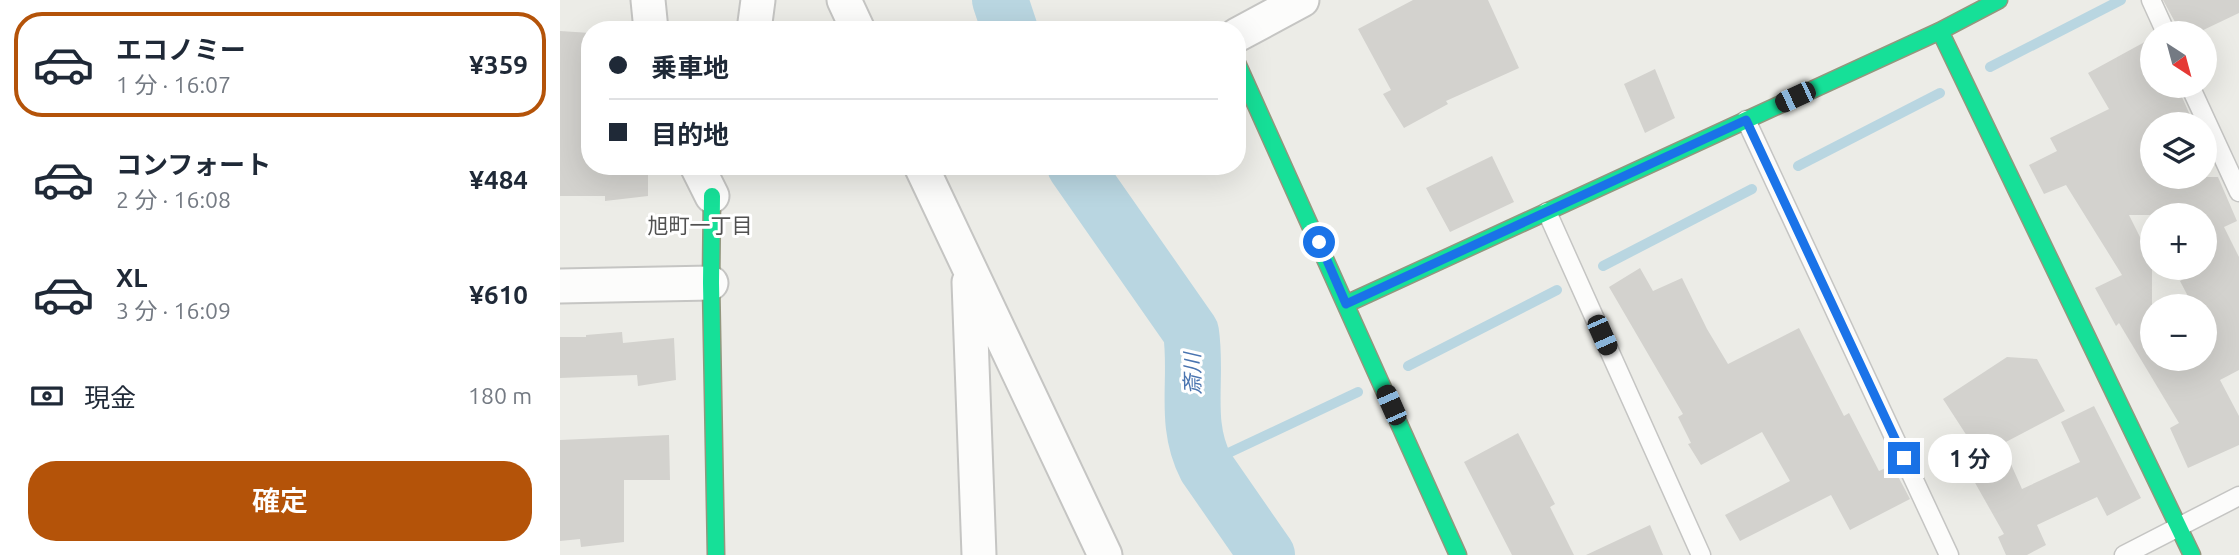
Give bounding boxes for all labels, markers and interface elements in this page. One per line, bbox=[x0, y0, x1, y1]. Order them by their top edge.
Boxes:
north arrow bbox=[2140, 21, 2217, 98]
map controls bbox=[2140, 21, 2217, 371]
icon: car bbox=[32, 33, 95, 96]
text: エコノミー bbox=[116, 35, 246, 64]
text: ¥359 bbox=[469, 50, 528, 79]
text: 乗車地 bbox=[651, 53, 729, 82]
text: 1 分 · 16:07 bbox=[116, 72, 231, 97]
car bbox=[1772, 79, 1819, 115]
button: layers bbox=[2140, 112, 2217, 189]
text: 目的地 bbox=[651, 120, 729, 149]
icon: car bbox=[32, 148, 95, 211]
text: コンフォート bbox=[116, 150, 271, 179]
text: ¥484 bbox=[469, 165, 528, 194]
text: 2 分 · 16:08 bbox=[116, 187, 231, 212]
button: + bbox=[2140, 203, 2217, 280]
district label: 旭町一丁目 bbox=[648, 213, 753, 237]
route start bbox=[1303, 226, 1335, 258]
icon: car bbox=[32, 263, 95, 326]
text: XL bbox=[116, 263, 147, 292]
text: ¥610 bbox=[469, 280, 528, 309]
button: − bbox=[2140, 294, 2217, 371]
text: 3 分 · 16:09 bbox=[116, 298, 231, 323]
car bbox=[1584, 312, 1621, 358]
water label: 斎川 bbox=[1180, 351, 1204, 395]
icon: cash bbox=[28, 377, 66, 415]
car bbox=[1373, 382, 1410, 428]
text: 現金 bbox=[84, 383, 136, 412]
text: 180 m bbox=[468, 383, 532, 408]
callout: 1 分 bbox=[1928, 434, 2012, 482]
route end bbox=[1888, 442, 1920, 474]
text: 1 分 bbox=[1949, 446, 1991, 471]
button: 確定 bbox=[28, 461, 532, 541]

